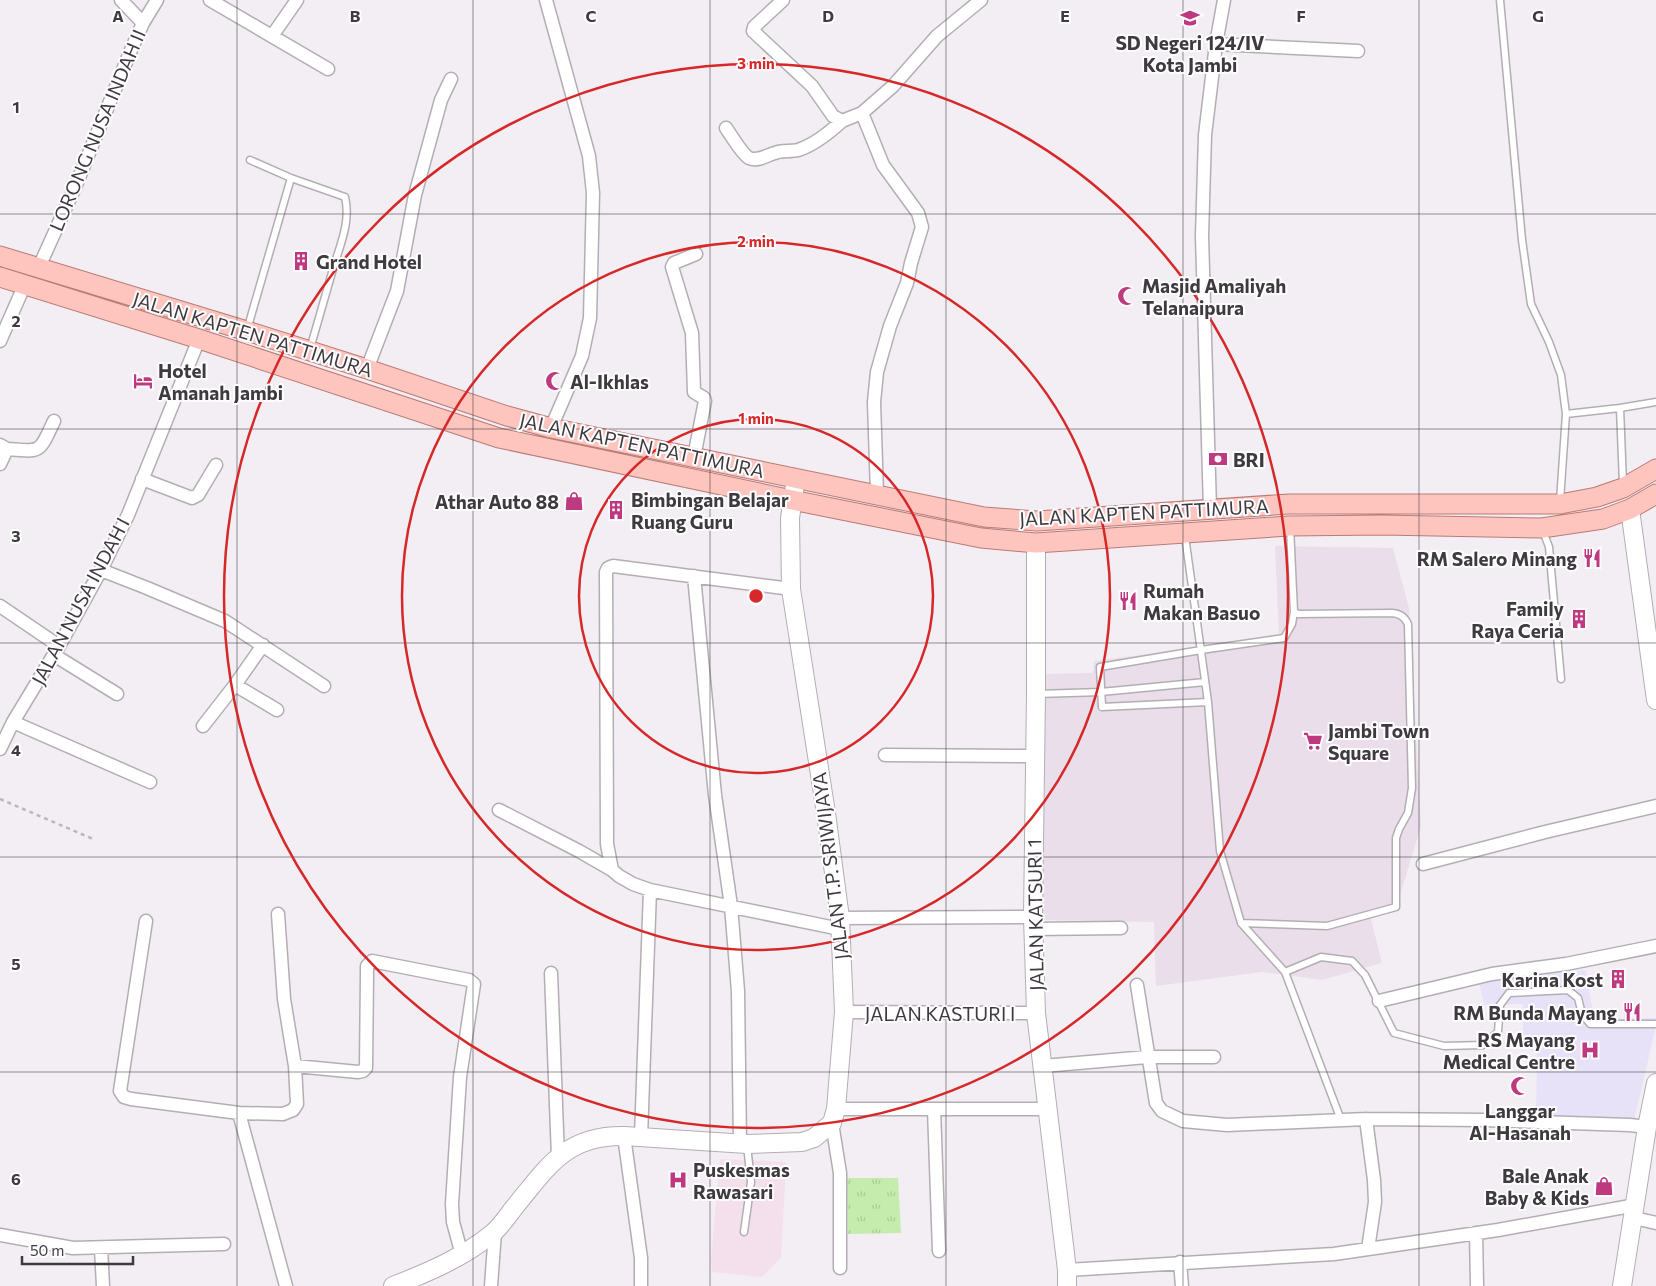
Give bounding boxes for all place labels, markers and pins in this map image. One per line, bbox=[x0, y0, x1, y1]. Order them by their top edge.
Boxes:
school or university icon: SD Negeri 124/IV Kota Jambi bbox=[1179, 7, 1201, 29]
place label: SD Negeri 124/IV Kota Jambi bbox=[1115, 31, 1265, 76]
building icon: Grand Hotel bbox=[290, 250, 312, 272]
place label: Grand Hotel bbox=[316, 250, 422, 273]
place label: Masjid Amaliyah Telanaipura bbox=[1142, 274, 1286, 319]
mosque icon: Masjid Amaliyah Telanaipura bbox=[1116, 285, 1138, 307]
place label: Hotel Amanah Jambi bbox=[158, 359, 283, 404]
hotel icon: Hotel Amanah Jambi bbox=[132, 370, 154, 392]
mosque icon: Al-Ikhlas bbox=[544, 370, 566, 392]
place label: Al-Ikhlas bbox=[570, 370, 649, 393]
bank icon: BRI bbox=[1207, 448, 1229, 470]
place label: BRI bbox=[1233, 448, 1265, 471]
place label: Bimbingan Belajar Ruang Guru bbox=[631, 488, 789, 533]
place label: Athar Auto 88 bbox=[435, 490, 559, 513]
shop icon: Athar Auto 88 bbox=[563, 490, 585, 512]
building icon: Bimbingan Belajar Ruang Guru bbox=[605, 499, 627, 521]
place label: RM Salero Minang bbox=[1417, 547, 1578, 570]
restaurant icon: RM Salero Minang bbox=[1581, 547, 1603, 569]
place label: Rumah Makan Basuo bbox=[1143, 579, 1260, 624]
centre of rings bbox=[747, 587, 765, 605]
restaurant icon: Rumah Makan Basuo bbox=[1117, 590, 1139, 612]
place label: Family Raya Ceria bbox=[1471, 597, 1565, 642]
building icon: Family Raya Ceria bbox=[1568, 608, 1590, 630]
place label: Jambi Town Square bbox=[1328, 719, 1429, 764]
supermarket icon: Jambi Town Square bbox=[1302, 730, 1324, 752]
place label: Karina Kost bbox=[1502, 968, 1603, 991]
building icon: Karina Kost bbox=[1607, 968, 1629, 990]
place label: RM Bunda Mayang bbox=[1453, 1001, 1618, 1024]
restaurant icon: RM Bunda Mayang bbox=[1621, 1001, 1643, 1023]
place label: RS Mayang Medical Centre bbox=[1443, 1028, 1576, 1073]
hospital icon: RS Mayang Medical Centre bbox=[1579, 1039, 1601, 1061]
mosque icon: Langgar Al-Hasanah bbox=[1509, 1075, 1531, 1097]
place label: Langgar Al-Hasanah bbox=[1469, 1099, 1571, 1144]
place label: Puskesmas Rawasari bbox=[693, 1158, 790, 1203]
place label: Bale Anak Baby & Kids bbox=[1485, 1164, 1589, 1209]
hospital icon: Puskesmas Rawasari bbox=[667, 1169, 689, 1191]
shop icon: Bale Anak Baby & Kids bbox=[1593, 1175, 1615, 1197]

